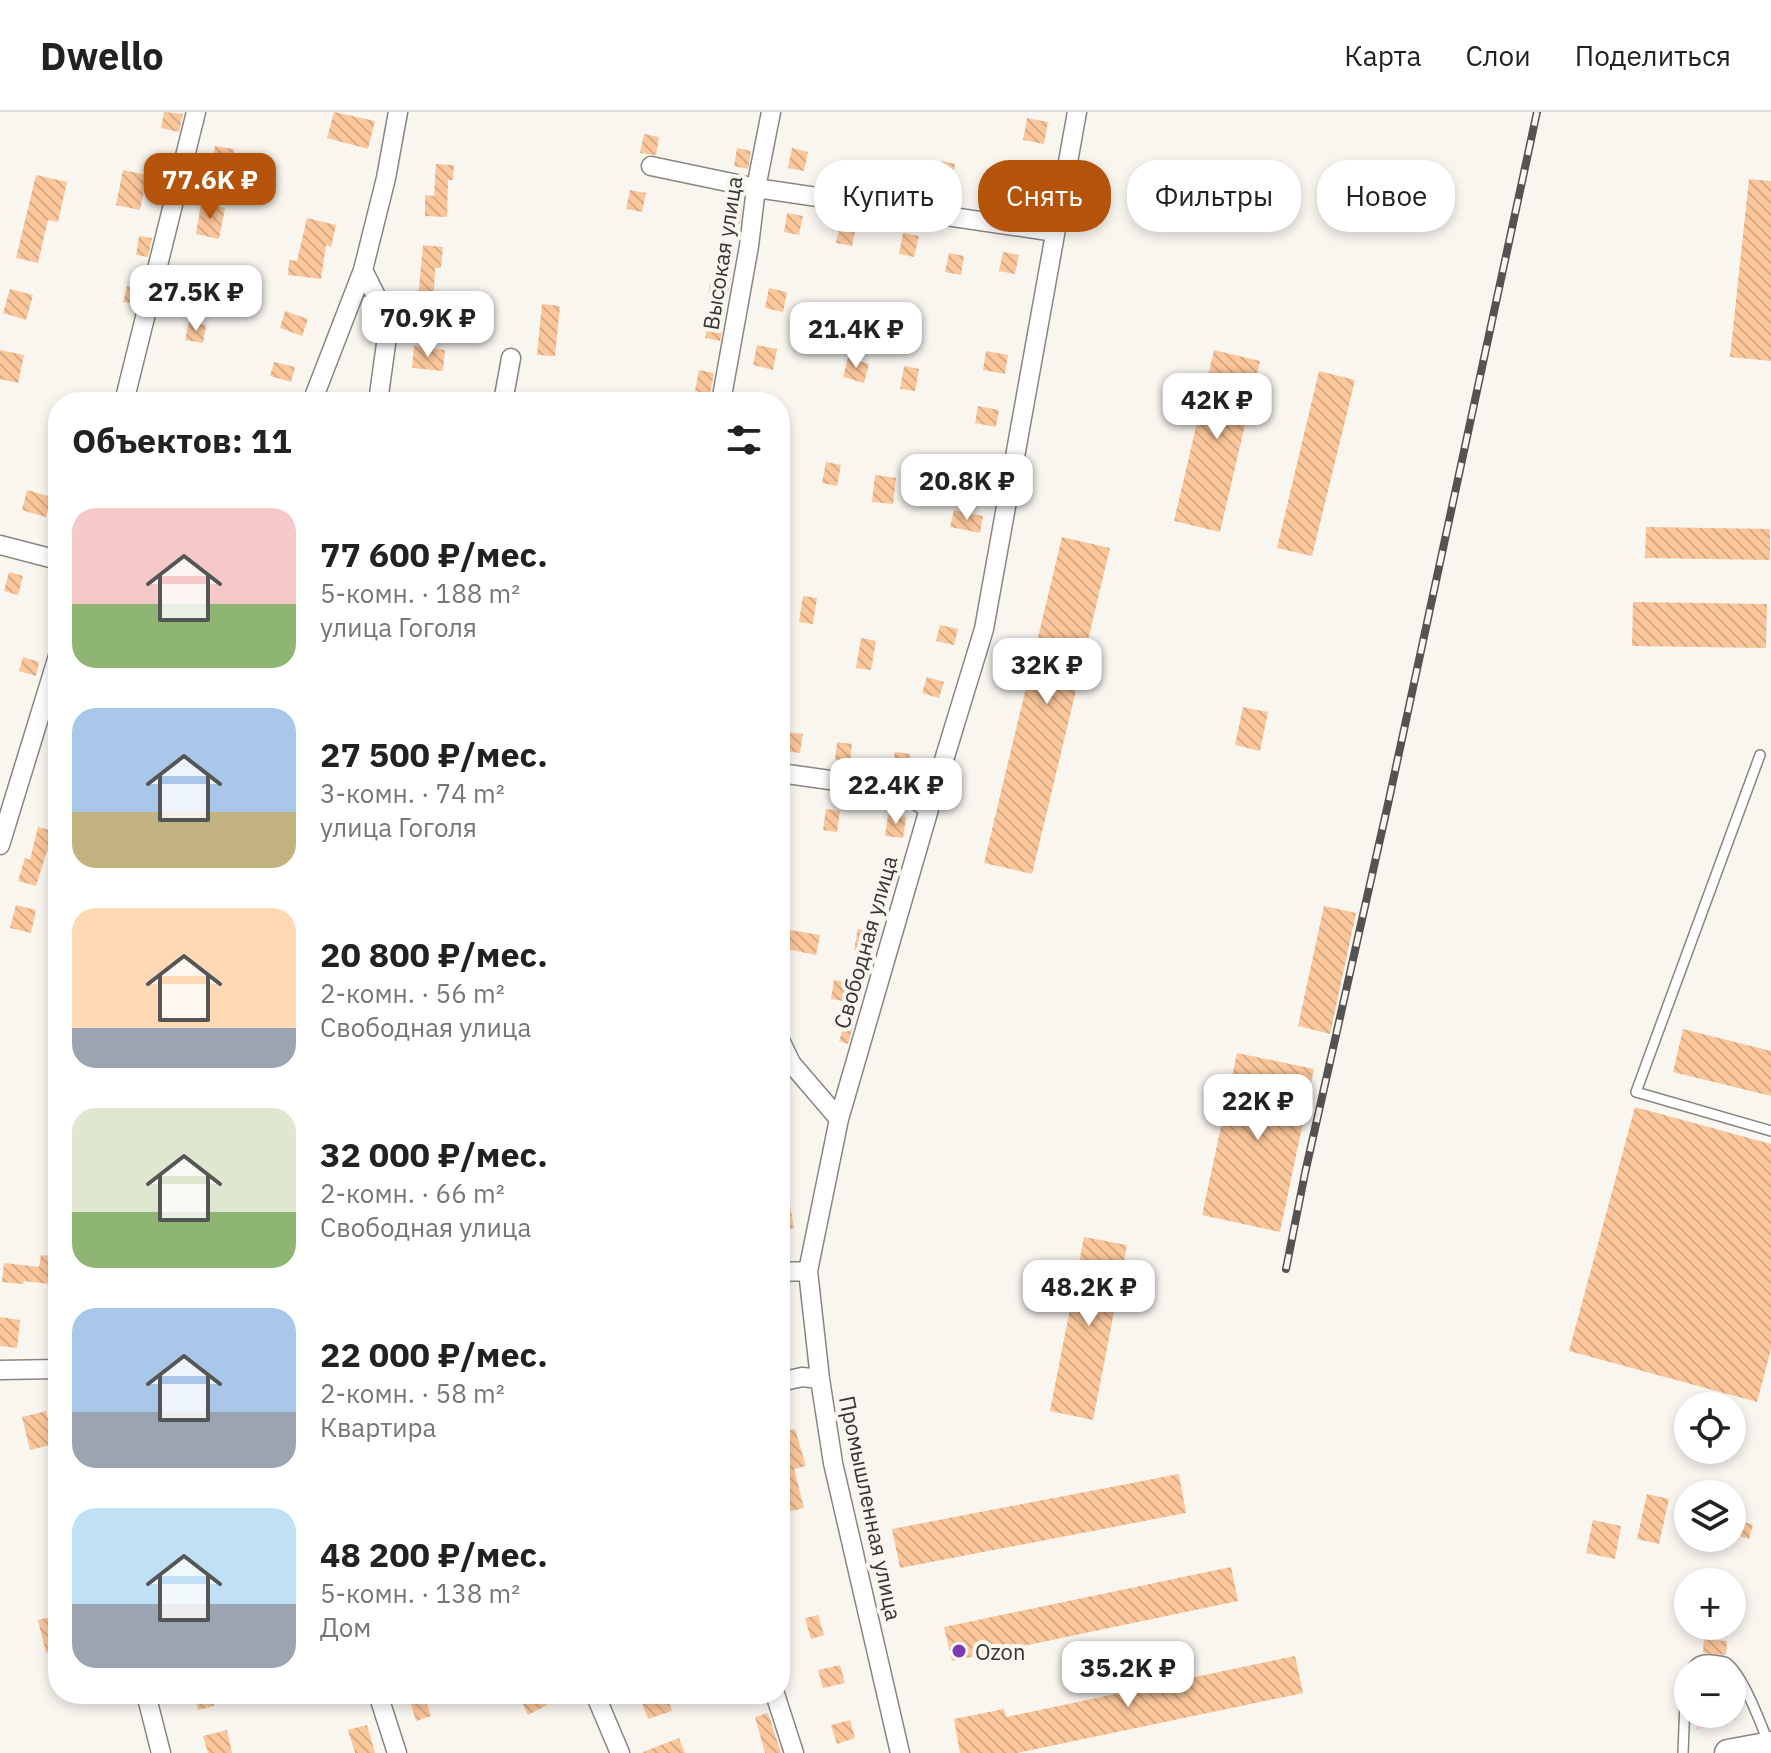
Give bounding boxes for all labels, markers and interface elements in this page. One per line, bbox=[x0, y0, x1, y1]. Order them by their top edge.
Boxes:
text: Dwello bbox=[40, 31, 164, 80]
text: Карта bbox=[1344, 37, 1421, 74]
text: Слои bbox=[1465, 37, 1531, 74]
text: Поделиться bbox=[1575, 37, 1731, 74]
pin: 77.6K ₽ bbox=[136, 153, 284, 221]
chip: Купить bbox=[814, 160, 962, 232]
chip: Снять bbox=[978, 160, 1111, 232]
chip: Фильтры bbox=[1127, 160, 1301, 232]
chip: Новое bbox=[1317, 160, 1455, 232]
text: 77.6K ₽ bbox=[162, 162, 258, 196]
street label: Высокая улица bbox=[696, 174, 748, 332]
pin: 27.5K ₽ bbox=[122, 265, 270, 333]
text: 27.5K ₽ bbox=[148, 274, 244, 308]
pin: 70.9K ₽ bbox=[354, 291, 502, 359]
text: 70.9K ₽ bbox=[380, 300, 476, 334]
pin: 21.4K ₽ bbox=[782, 302, 930, 370]
text: 21.4K ₽ bbox=[808, 311, 904, 345]
pin: 42K ₽ bbox=[1161, 373, 1273, 441]
text: 42K ₽ bbox=[1181, 382, 1253, 416]
text: Объектов: 11 bbox=[72, 418, 292, 462]
icon: filters bbox=[722, 418, 766, 462]
pin: 20.8K ₽ bbox=[893, 454, 1041, 522]
text: 20.8K ₽ bbox=[919, 463, 1015, 497]
text: 77 600 ₽/мес. bbox=[320, 532, 548, 576]
icon: home bbox=[136, 540, 232, 636]
text: 5-комн. · 188 m² bbox=[320, 576, 520, 610]
text: улица Гоголя bbox=[320, 610, 477, 644]
pin: 32K ₽ bbox=[991, 638, 1103, 706]
text: 32K ₽ bbox=[1011, 647, 1083, 681]
text: 27 500 ₽/мес. bbox=[320, 732, 548, 776]
icon: home bbox=[136, 740, 232, 836]
pin: 22.4K ₽ bbox=[822, 758, 970, 826]
text: 22.4K ₽ bbox=[848, 767, 944, 801]
text: 3-комн. · 74 m² bbox=[320, 776, 505, 810]
text: улица Гоголя bbox=[320, 810, 477, 844]
street label: Свободная улица bbox=[826, 852, 904, 1032]
text: 20 800 ₽/мес. bbox=[320, 932, 548, 976]
icon: home bbox=[136, 940, 232, 1036]
text: 2-комн. · 56 m² bbox=[320, 976, 505, 1010]
text: Свободная улица bbox=[320, 1010, 531, 1044]
pin: 22K ₽ bbox=[1202, 1074, 1314, 1142]
text: 22K ₽ bbox=[1222, 1083, 1294, 1117]
text: 32 000 ₽/мес. bbox=[320, 1132, 548, 1176]
icon: home bbox=[136, 1140, 232, 1236]
text: 2-комн. · 66 m² bbox=[320, 1176, 505, 1210]
text: Свободная улица bbox=[320, 1210, 531, 1244]
pin: 48.2K ₽ bbox=[1015, 1260, 1163, 1328]
text: 48.2K ₽ bbox=[1041, 1269, 1137, 1303]
text: 22 000 ₽/мес. bbox=[320, 1332, 548, 1376]
icon: home bbox=[136, 1340, 232, 1436]
text: 2-комн. · 58 m² bbox=[320, 1376, 505, 1410]
map controls bbox=[1674, 1392, 1746, 1728]
button: locate bbox=[1674, 1392, 1746, 1464]
street label: Промышленная улица bbox=[833, 1393, 909, 1623]
text: Квартира bbox=[320, 1410, 437, 1444]
button: layers bbox=[1674, 1480, 1746, 1552]
text: 48 200 ₽/мес. bbox=[320, 1532, 548, 1576]
icon: home bbox=[136, 1540, 232, 1636]
button: + bbox=[1674, 1568, 1746, 1640]
text: 5-комн. · 138 m² bbox=[320, 1576, 520, 1610]
text: Дом bbox=[320, 1610, 371, 1644]
place label: Ozon bbox=[975, 1637, 1025, 1666]
pin: 35.2K ₽ bbox=[1054, 1641, 1202, 1709]
marker: Ozon bbox=[950, 1642, 968, 1660]
text: 35.2K ₽ bbox=[1080, 1650, 1176, 1684]
button: − bbox=[1674, 1656, 1746, 1728]

